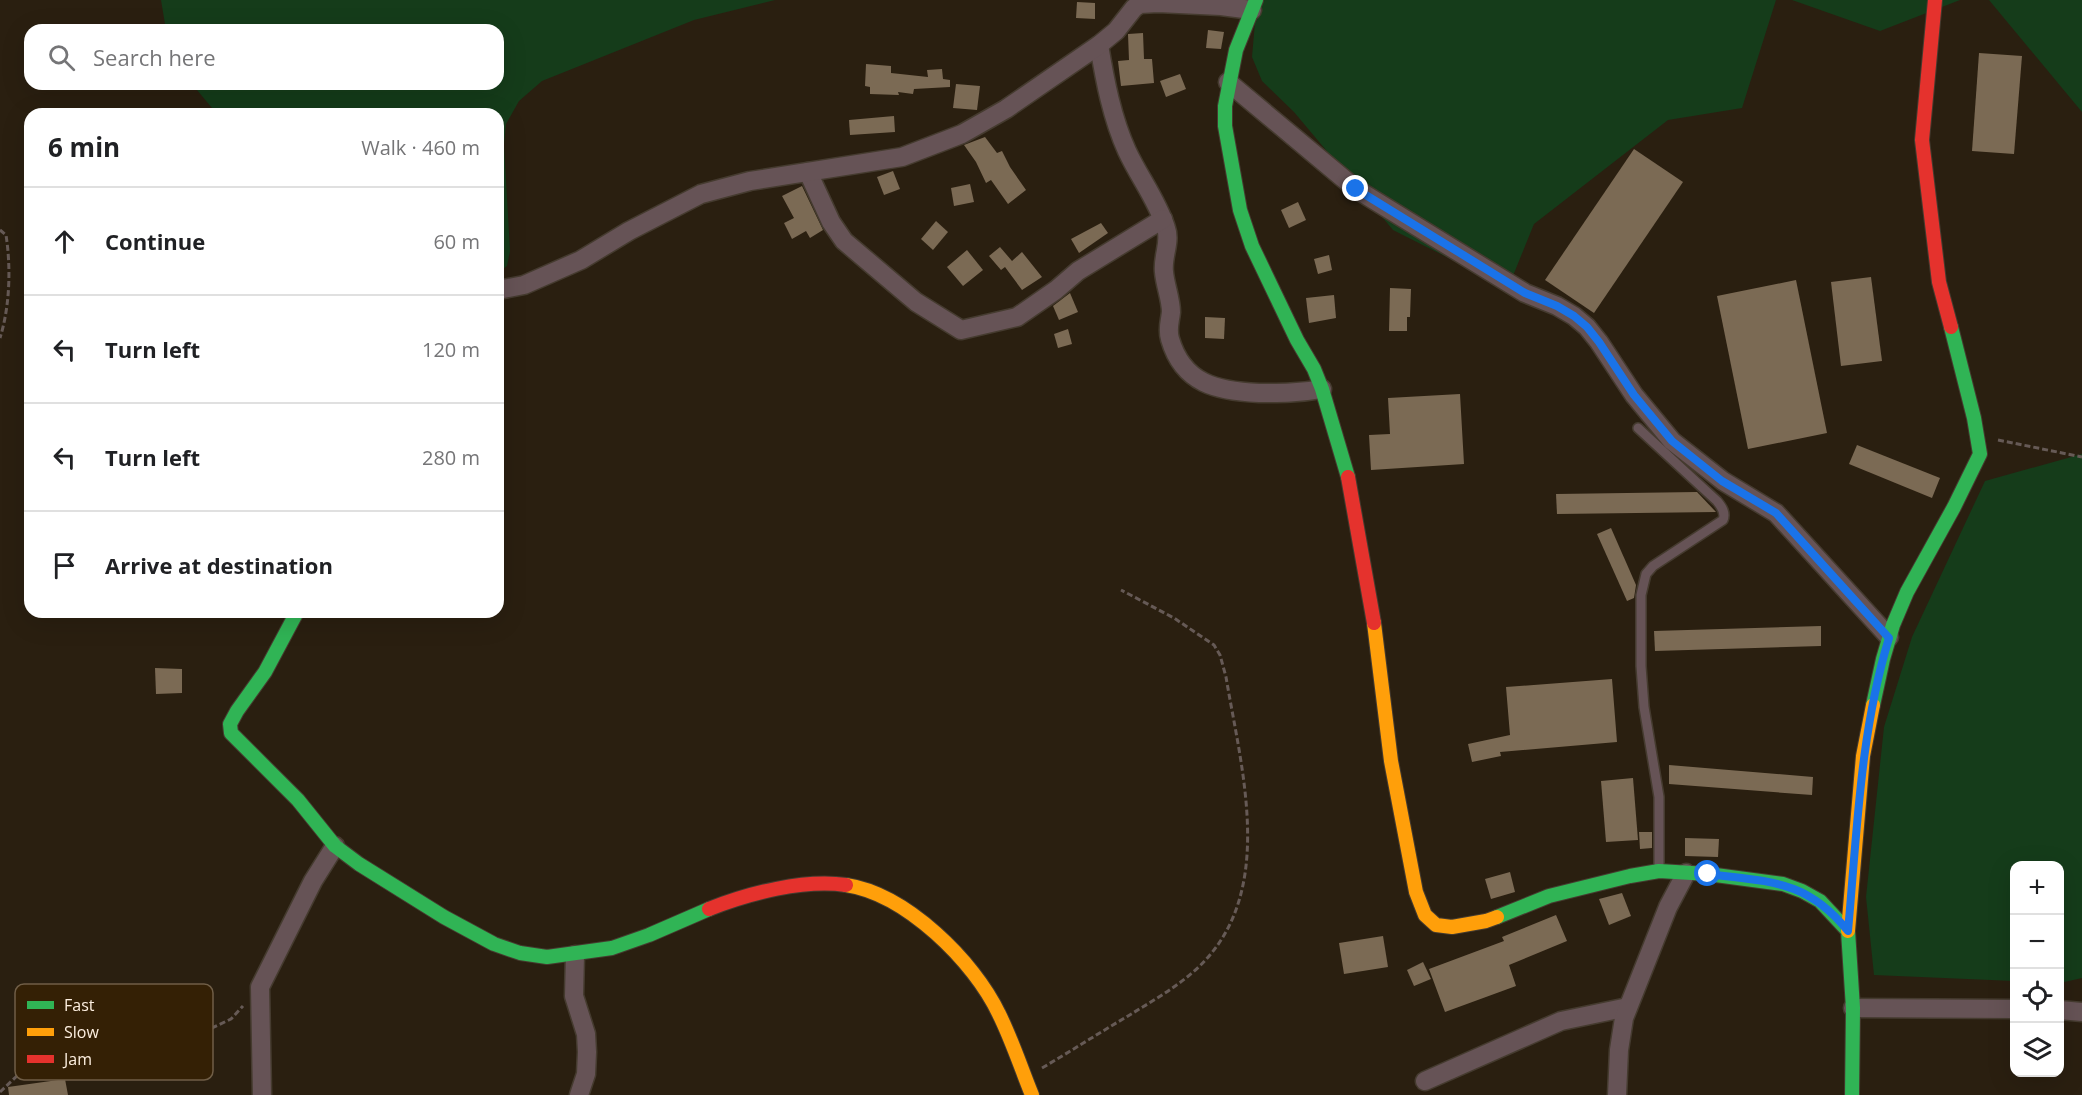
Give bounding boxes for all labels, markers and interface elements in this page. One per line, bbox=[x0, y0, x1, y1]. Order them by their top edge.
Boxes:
search box bbox=[24, 24, 504, 90]
icon: search bbox=[45, 41, 78, 74]
text: Search here bbox=[93, 42, 216, 72]
text: 6 min bbox=[48, 129, 120, 165]
text: Walk · 460 m bbox=[361, 134, 480, 161]
route end bbox=[1342, 175, 1368, 201]
icon: ahead bbox=[48, 225, 81, 258]
text: Continue bbox=[105, 226, 205, 256]
text: 60 m bbox=[433, 228, 480, 255]
icon: left bbox=[48, 333, 81, 366]
text: Turn left bbox=[105, 334, 200, 364]
text: 120 m bbox=[422, 336, 480, 363]
icon: left bbox=[48, 441, 81, 474]
text: Turn left bbox=[105, 442, 200, 472]
text: 280 m bbox=[422, 444, 480, 471]
icon: arrive bbox=[48, 549, 81, 582]
text: Arrive at destination bbox=[105, 550, 333, 580]
route start bbox=[1694, 860, 1720, 886]
map controls bbox=[2010, 861, 2064, 1077]
button: + bbox=[2010, 861, 2064, 915]
button: − bbox=[2010, 915, 2064, 969]
button: locate bbox=[2010, 969, 2064, 1023]
legend bbox=[15, 984, 213, 1080]
text: Fast bbox=[64, 994, 95, 1016]
text: Slow bbox=[64, 1021, 99, 1043]
button: layers bbox=[2010, 1023, 2064, 1077]
text: Jam bbox=[62, 1048, 92, 1070]

